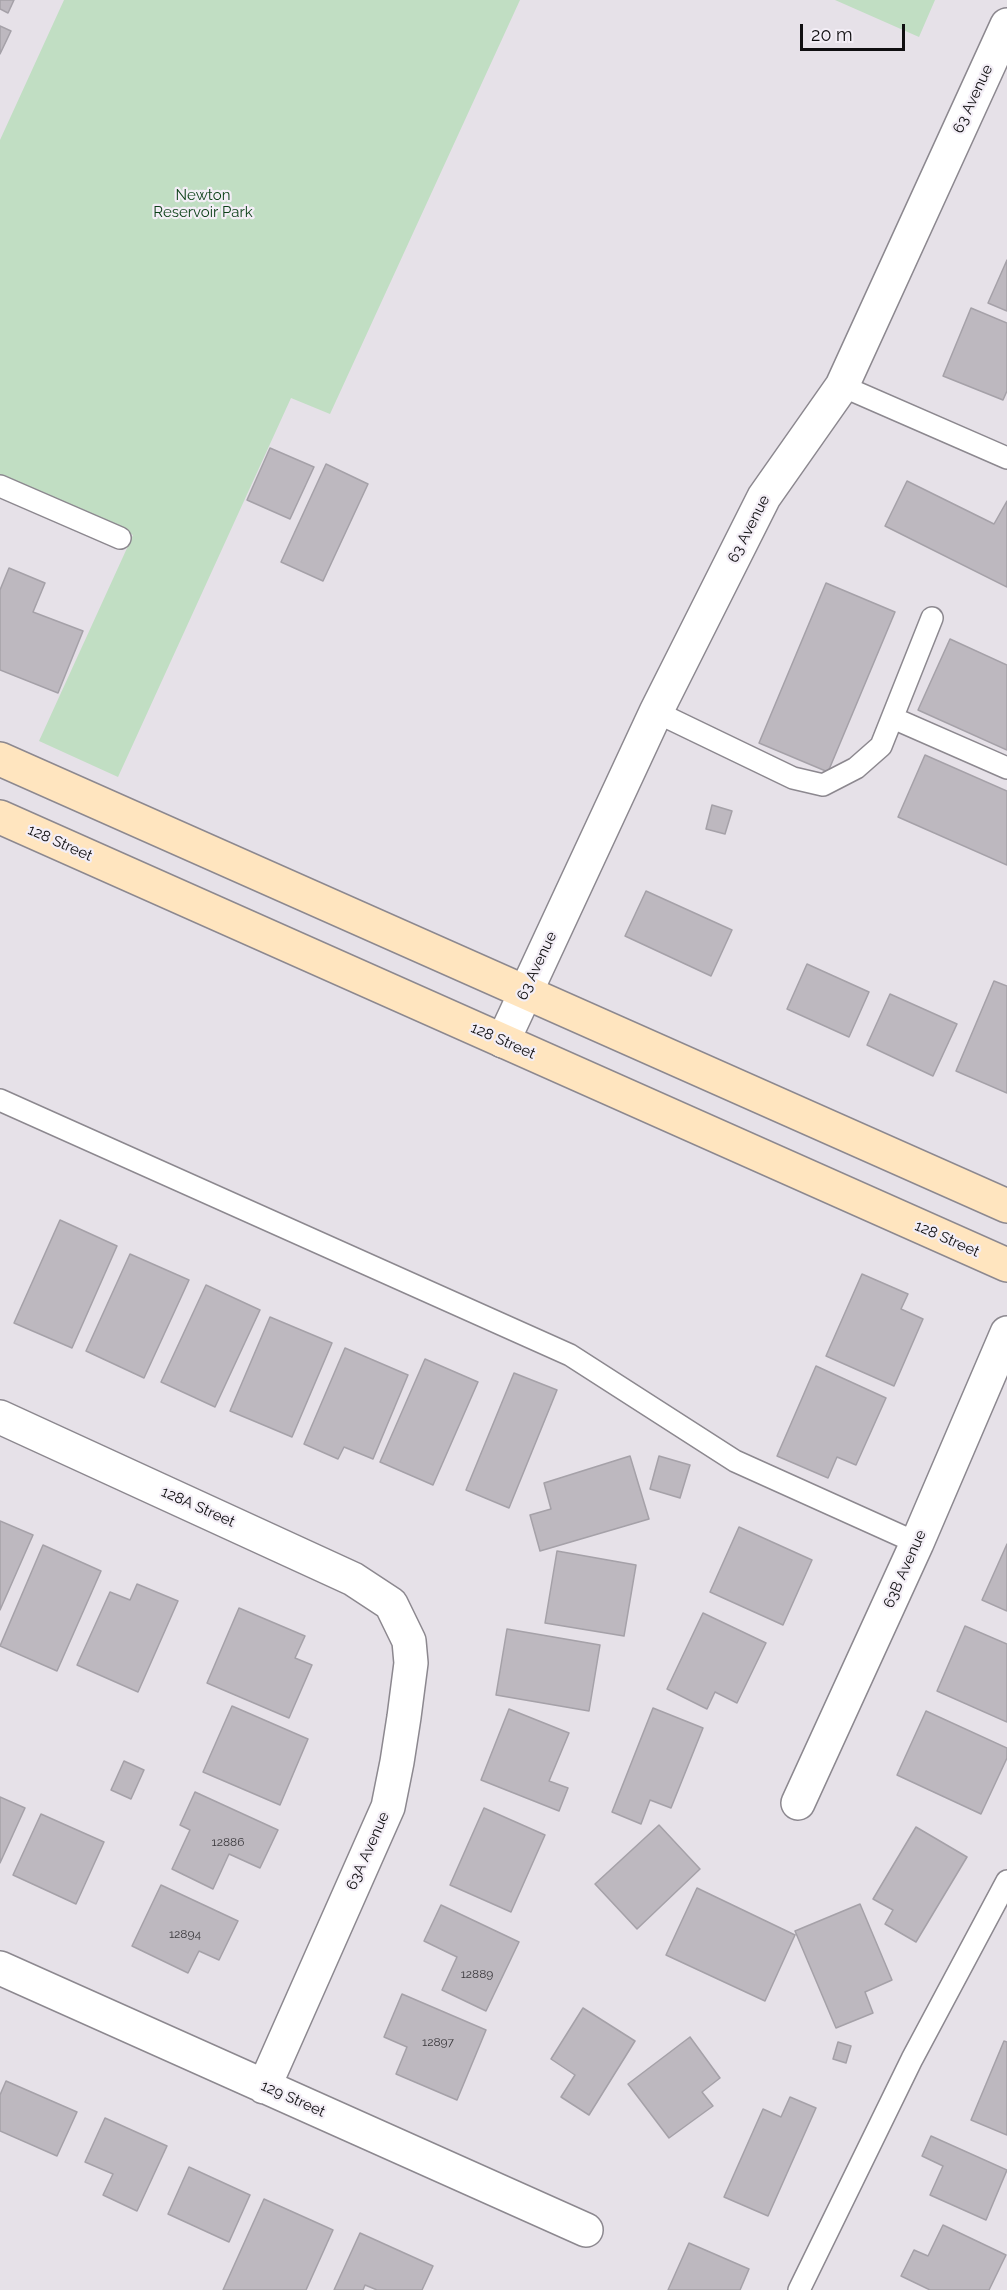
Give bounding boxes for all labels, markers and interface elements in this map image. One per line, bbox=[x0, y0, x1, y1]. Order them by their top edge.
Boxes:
scale bar bbox=[803, 12, 908, 50]
text: 20 m bbox=[811, 24, 853, 45]
street label: 63 Avenue bbox=[949, 62, 997, 136]
park label: Newton Reservoir Park bbox=[153, 186, 253, 221]
street label: 63 Avenue bbox=[724, 492, 774, 566]
street label: 128 Street bbox=[25, 821, 95, 865]
street label: 63 Avenue bbox=[513, 929, 561, 1003]
street label: 128 Street bbox=[468, 1019, 538, 1063]
street label: 128 Street bbox=[912, 1217, 982, 1261]
street label: 128A Street bbox=[158, 1483, 238, 1531]
street label: 63B Avenue bbox=[880, 1527, 930, 1611]
street label: 63A Avenue bbox=[343, 1809, 393, 1893]
house number: 12886 bbox=[212, 1835, 244, 1849]
house number: 12894 bbox=[169, 1927, 201, 1941]
house number: 12889 bbox=[461, 1967, 493, 1981]
house number: 12897 bbox=[422, 2035, 454, 2049]
street label: 129 Street bbox=[258, 2077, 328, 2121]

